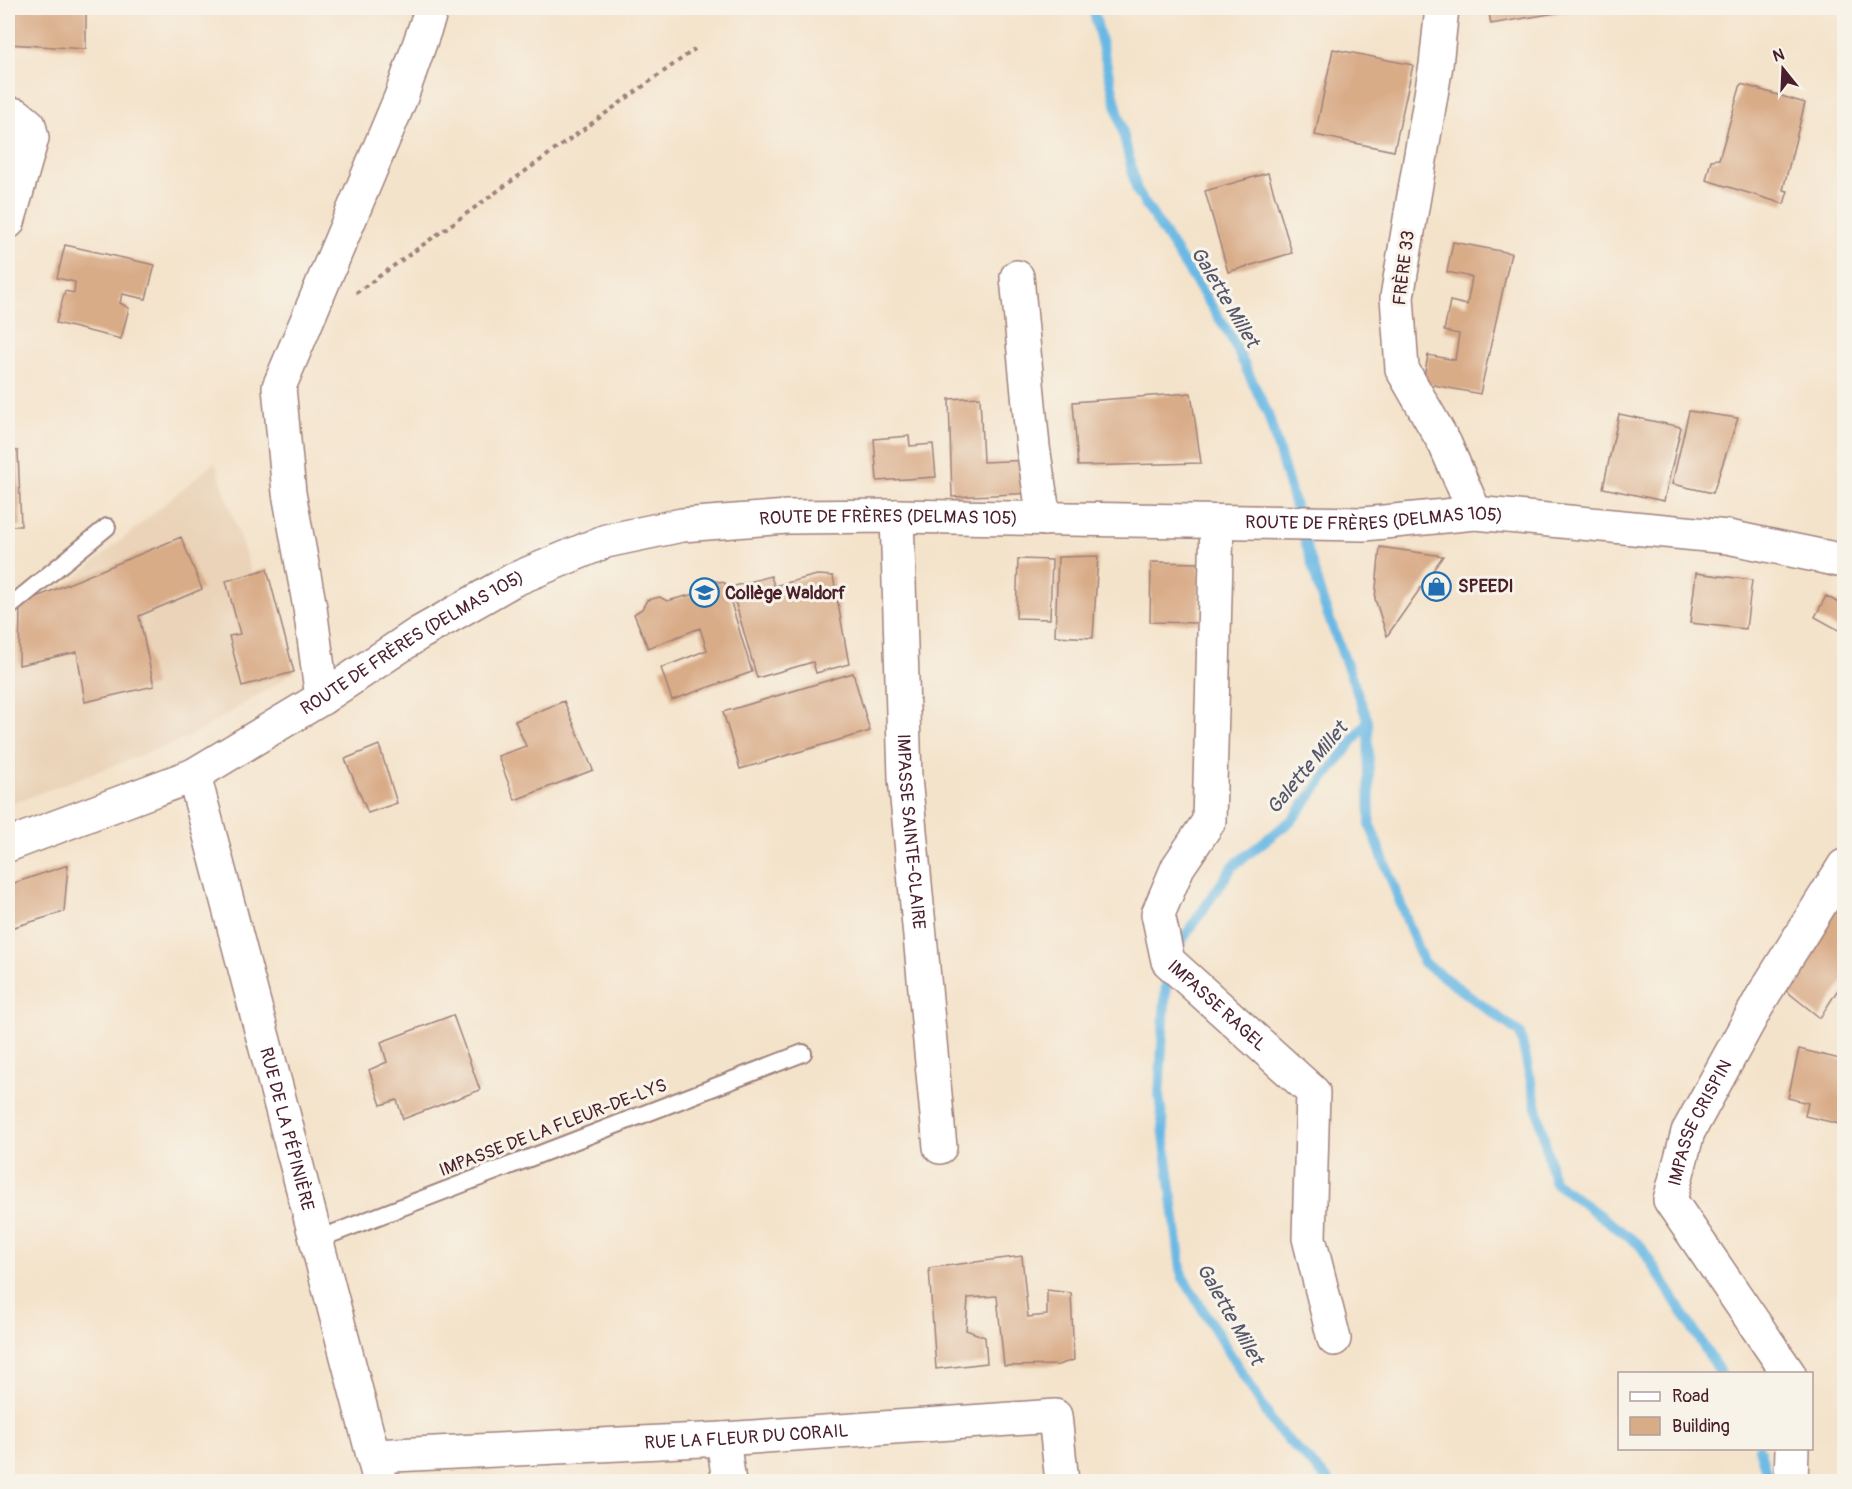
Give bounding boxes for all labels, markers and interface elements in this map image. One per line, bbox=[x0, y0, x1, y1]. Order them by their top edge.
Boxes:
north arrow bbox=[1753, 39, 1813, 99]
text: N bbox=[1770, 44, 1787, 67]
street label: FRÈRE 33 bbox=[1388, 229, 1420, 307]
water label: Galette Millet bbox=[1185, 242, 1266, 353]
street label: ROUTE DE FRÈRES (DELMAS 105) bbox=[1245, 502, 1504, 536]
street label: ROUTE DE FRÈRES (DELMAS 105) bbox=[758, 504, 1018, 531]
street label: ROUTE DE FRÈRES (DELMAS 105) bbox=[296, 565, 527, 720]
shop icon: SPEEDI bbox=[1421, 570, 1453, 602]
place label: SPEEDI bbox=[1458, 575, 1514, 598]
school or university icon: Collège Waldorf bbox=[688, 577, 720, 609]
place label: Collège Waldorf bbox=[725, 582, 846, 605]
water label: Galette Millet bbox=[1261, 715, 1354, 819]
street label: IMPASSE SAINTE-CLAIRE bbox=[892, 733, 931, 930]
street label: IMPASSE RAGEL bbox=[1163, 955, 1271, 1056]
street label: RUE DE LA PÉPINIÈRE bbox=[255, 1045, 320, 1213]
street label: IMPASSE CRISPIN bbox=[1663, 1055, 1737, 1188]
street label: IMPASSE DE LA FLEUR-DE-LYS bbox=[436, 1074, 670, 1182]
water label: Galette Millet bbox=[1191, 1259, 1270, 1371]
legend bbox=[1618, 1372, 1813, 1450]
text: Road bbox=[1672, 1385, 1709, 1408]
text: Building bbox=[1672, 1415, 1730, 1438]
street label: RUE LA FLEUR DU CORAIL bbox=[644, 1419, 849, 1454]

